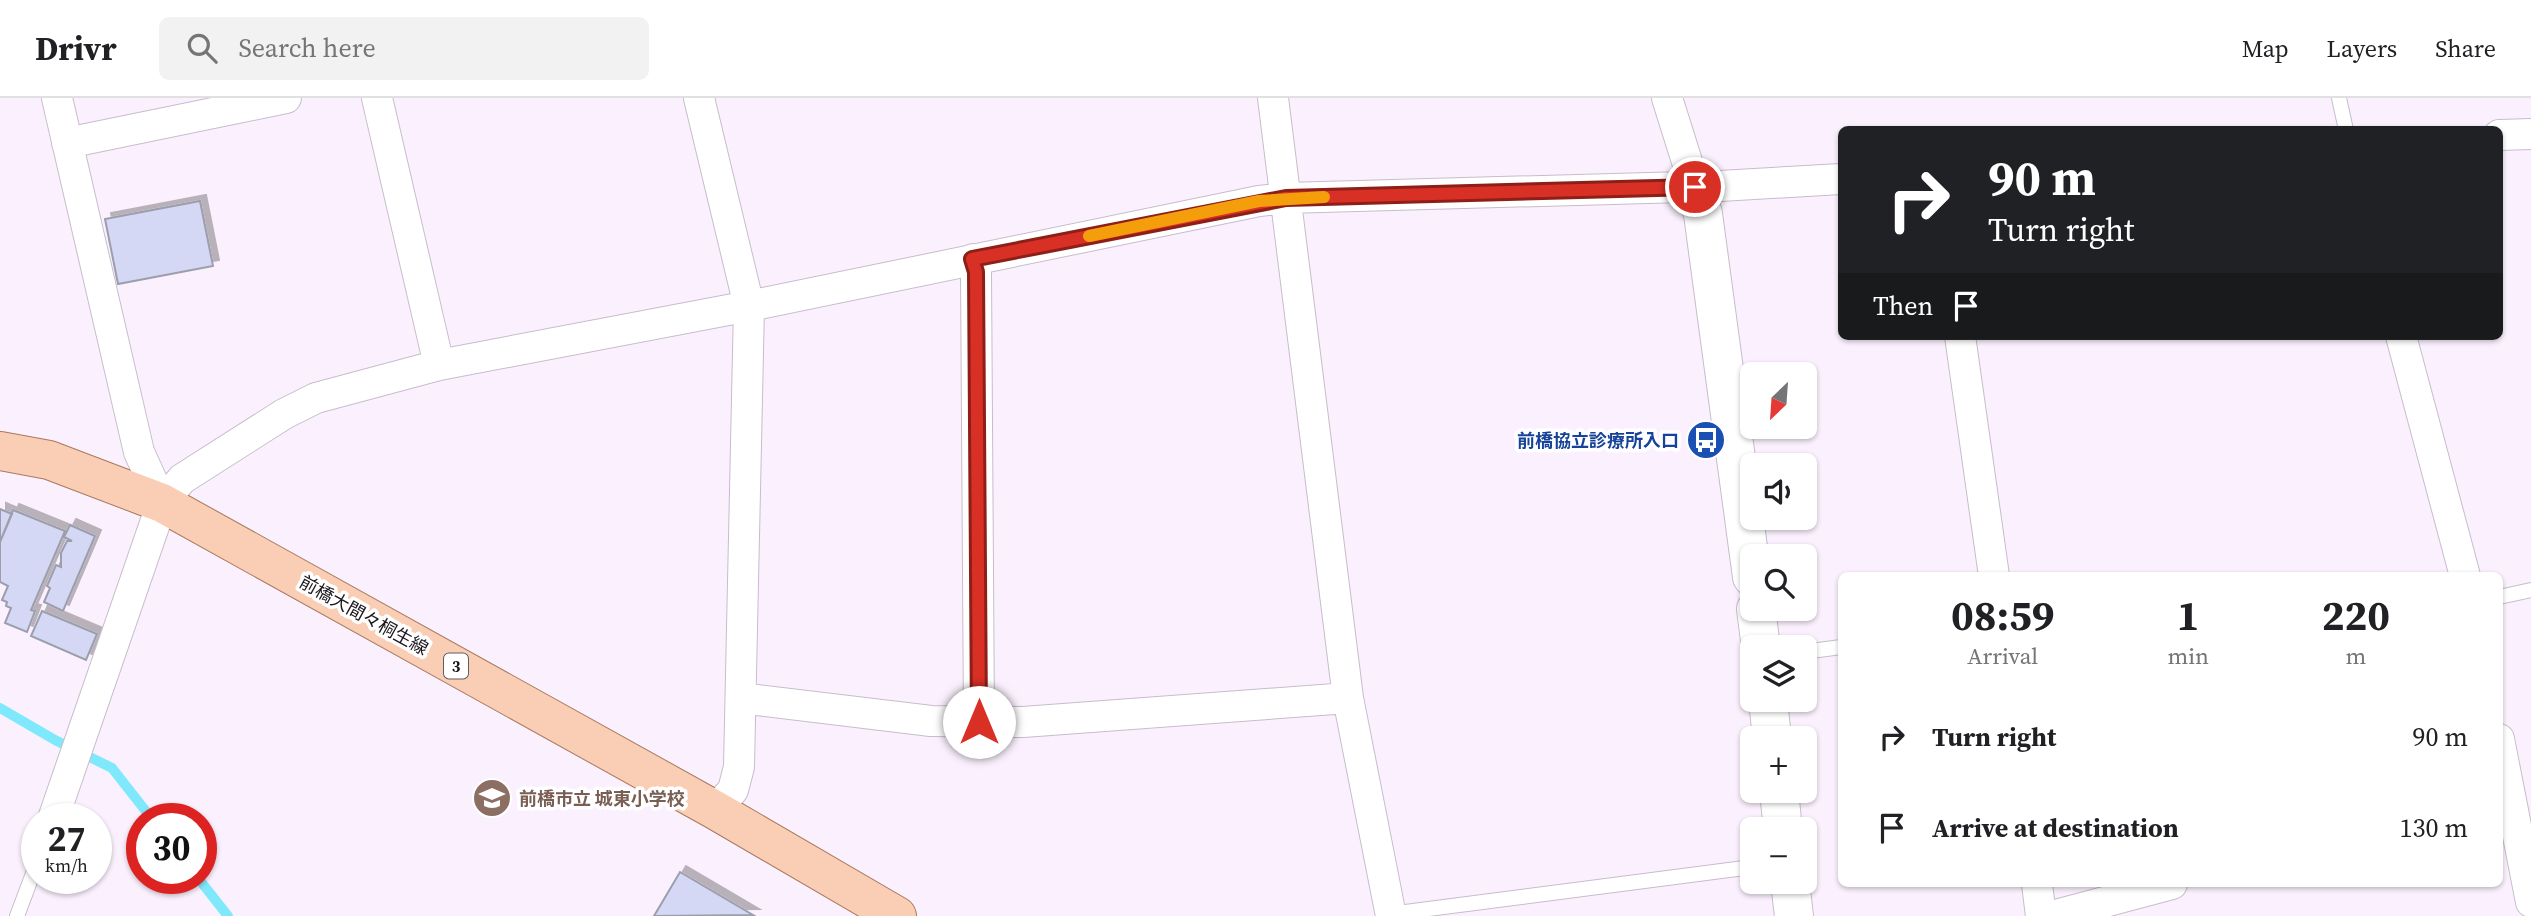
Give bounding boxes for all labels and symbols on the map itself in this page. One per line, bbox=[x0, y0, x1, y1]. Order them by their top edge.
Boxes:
pin bbox=[1665, 157, 1725, 217]
north arrow bbox=[1740, 362, 1816, 439]
bus stop icon: 前橋協立診療所入口 bbox=[1685, 419, 1727, 461]
place label: 前橋協立診療所入口 bbox=[1517, 428, 1679, 453]
street label: 前橋大間々桐生線 bbox=[295, 569, 433, 661]
road number: 3 bbox=[444, 653, 468, 678]
position arrow bbox=[942, 685, 1016, 759]
school or university icon: 前橋市立 城東小学校 bbox=[471, 777, 513, 819]
place label: 前橋市立 城東小学校 bbox=[519, 786, 685, 811]
speed limit sign: 30 bbox=[126, 803, 217, 894]

